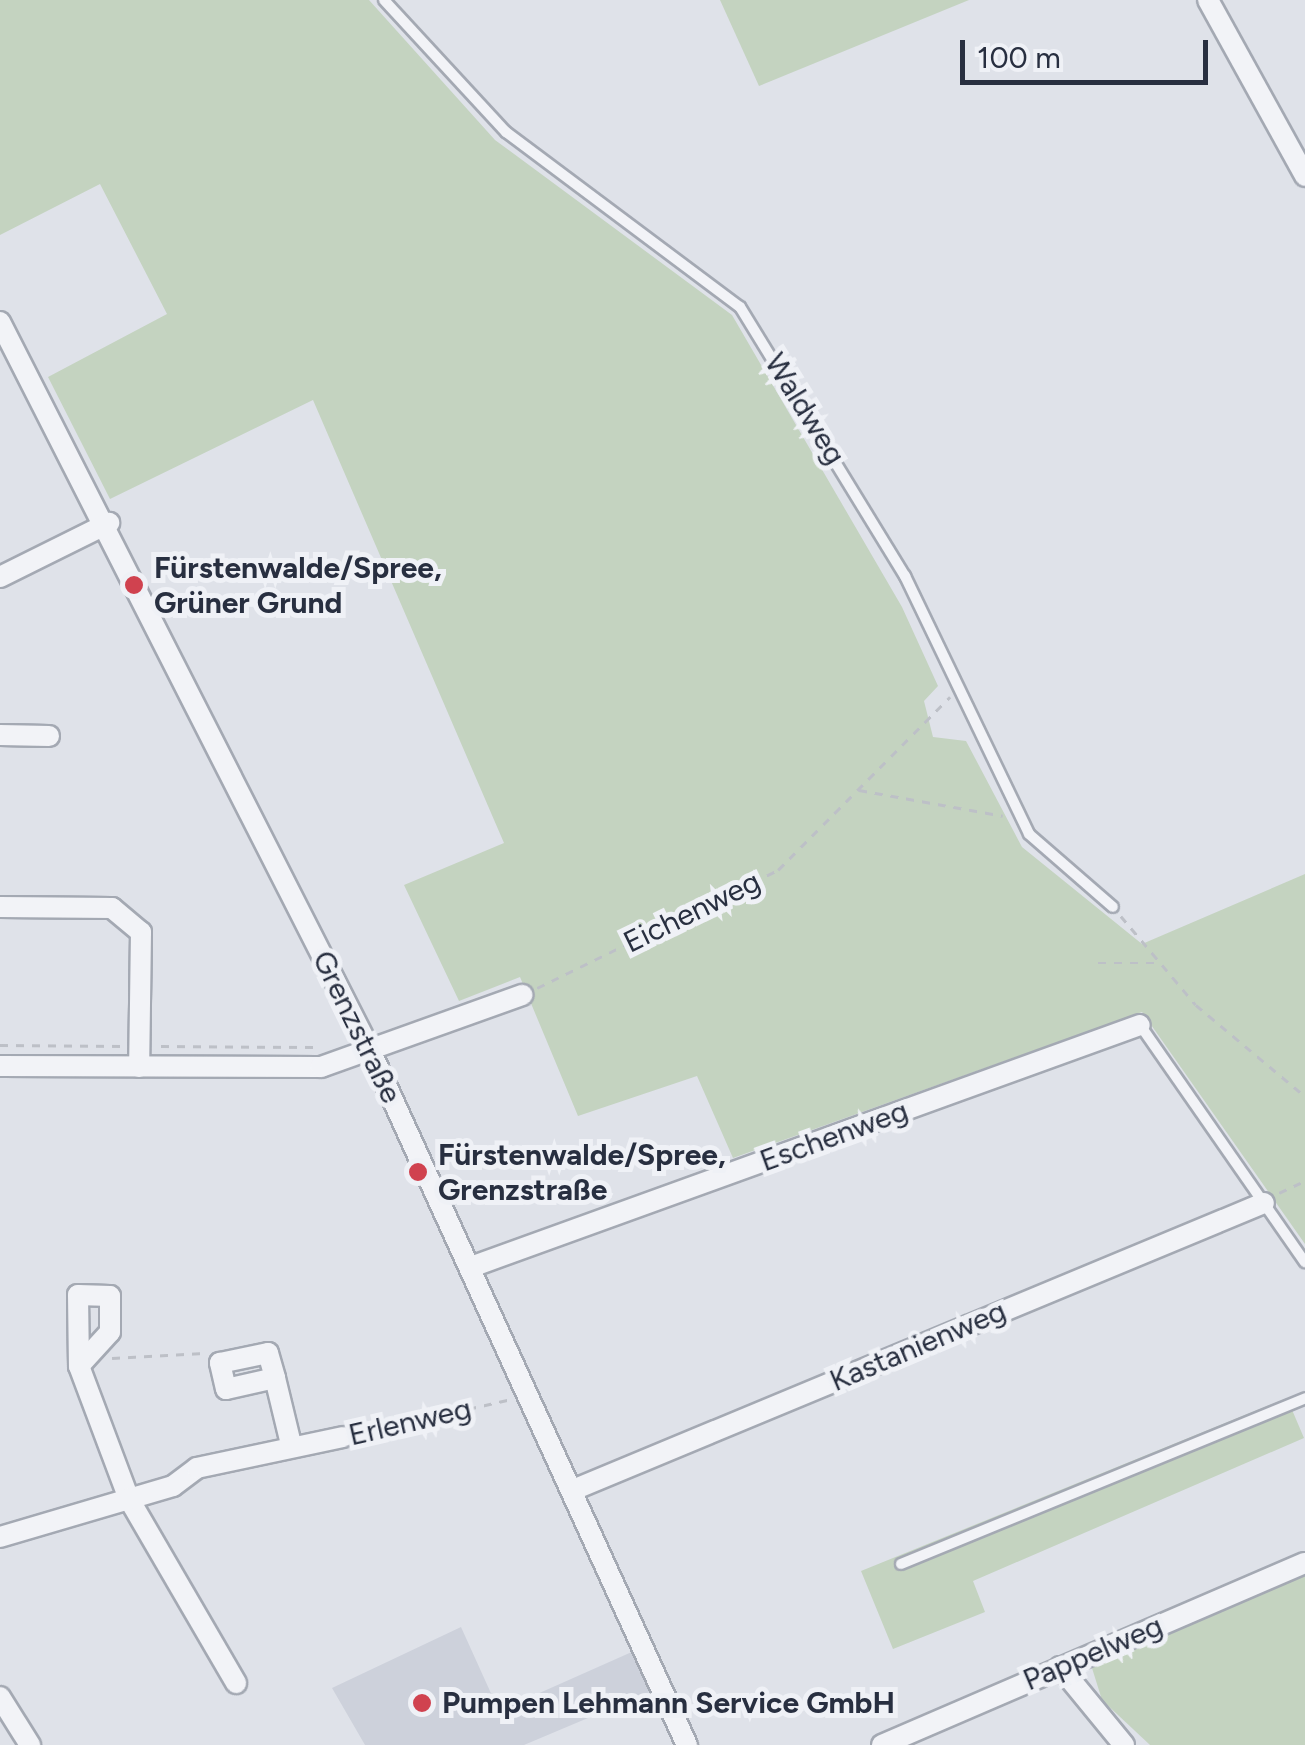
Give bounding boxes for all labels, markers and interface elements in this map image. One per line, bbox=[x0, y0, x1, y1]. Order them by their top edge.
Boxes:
scale bar bbox=[965, 20, 1212, 82]
text: 100 m bbox=[977, 39, 1061, 76]
street label: Waldweg bbox=[757, 347, 853, 471]
place label: Fürstenwalde/Spree, Grüner Grund bbox=[154, 550, 442, 620]
marker: Fürstenwalde/Spree, Grüner Grund bbox=[123, 574, 145, 596]
street label: Eichenweg bbox=[618, 863, 766, 961]
street label: Grenzstraße bbox=[305, 945, 409, 1109]
street label: Eschenweg bbox=[755, 1093, 913, 1179]
place label: Fürstenwalde/Spree, Grenzstraße bbox=[438, 1137, 726, 1208]
marker: Fürstenwalde/Spree, Grenzstraße bbox=[407, 1161, 429, 1183]
street label: Kastanienweg bbox=[825, 1293, 1011, 1399]
street label: Erlenweg bbox=[345, 1390, 475, 1454]
street label: Pappelweg bbox=[1018, 1608, 1168, 1698]
place label: Pumpen Lehmann Service GmbH bbox=[442, 1685, 895, 1721]
marker: Pumpen Lehmann Service GmbH bbox=[411, 1692, 433, 1714]

